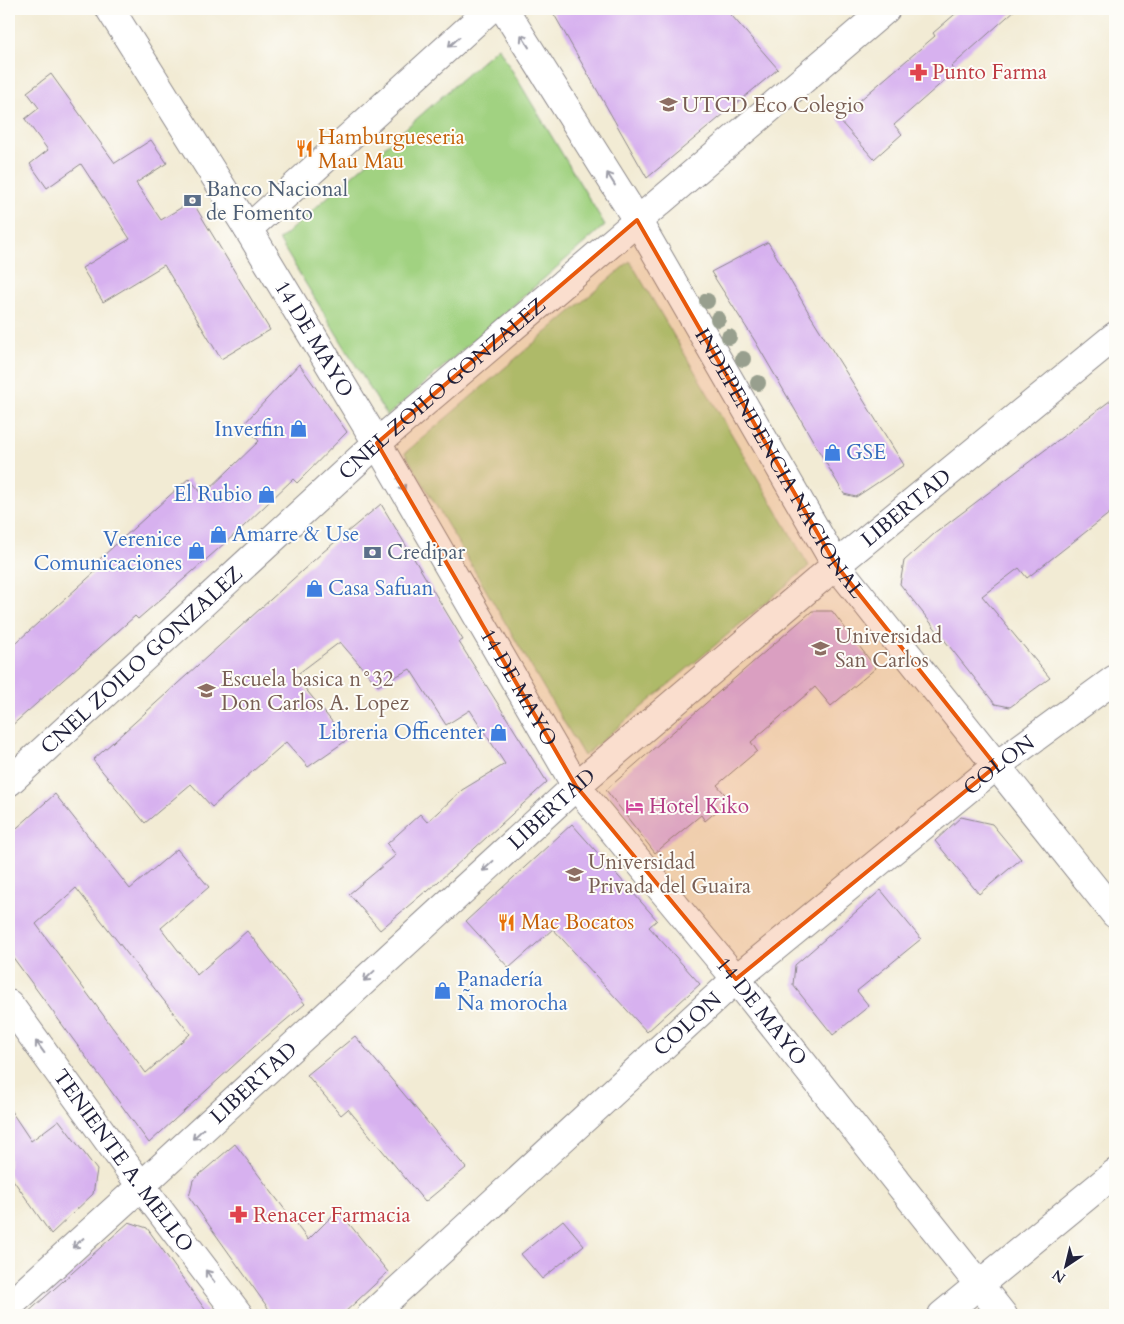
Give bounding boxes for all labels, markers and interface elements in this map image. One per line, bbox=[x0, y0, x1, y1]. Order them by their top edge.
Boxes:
one-way arrow bbox=[519, 35, 529, 49]
one-way arrow bbox=[448, 36, 461, 47]
place label: Punto Farma bbox=[932, 58, 1047, 87]
pharmacy icon: Punto Farma bbox=[908, 62, 928, 82]
place label: UTCD Eco Colegio bbox=[682, 91, 864, 120]
school or university icon: UTCD Eco Colegio bbox=[658, 95, 678, 115]
place label: Hamburgueseria Mau Mau bbox=[318, 123, 465, 176]
restaurant icon: Hamburgueseria Mau Mau bbox=[294, 139, 314, 159]
one-way arrow bbox=[606, 172, 616, 186]
place label: Banco Nacional de Fomento bbox=[206, 175, 348, 228]
bank icon: Banco Nacional de Fomento bbox=[182, 191, 202, 211]
street label: 14 DE MAYO bbox=[267, 275, 360, 403]
street label: CNEL ZOILO GONZALEZ bbox=[332, 291, 552, 487]
street label: INDEPENDENCIA NACIONAL bbox=[687, 323, 871, 605]
place label: Inverfin bbox=[214, 415, 285, 444]
shop icon: Inverfin bbox=[289, 419, 309, 439]
place label: GSE bbox=[846, 438, 886, 467]
shop icon: GSE bbox=[822, 442, 842, 462]
street label: LIBERTAD bbox=[855, 462, 958, 554]
one-way arrow bbox=[397, 477, 407, 491]
place label: El Rubio bbox=[173, 480, 252, 509]
shop icon: El Rubio bbox=[256, 484, 276, 504]
place label: Amarre & Use bbox=[232, 520, 359, 549]
shop icon: Amarre & Use bbox=[208, 524, 228, 544]
place label: Verenice Comunicaciones bbox=[33, 525, 182, 578]
place label: Credipar bbox=[387, 538, 466, 567]
shop icon: Verenice Comunicaciones bbox=[186, 541, 206, 561]
bank icon: Credipar bbox=[363, 542, 383, 562]
street label: CNEL ZOILO GONZALEZ bbox=[34, 560, 249, 761]
place label: Casa Safuan bbox=[328, 574, 433, 603]
shop icon: Casa Safuan bbox=[304, 578, 324, 598]
place label: Universidad San Carlos bbox=[835, 622, 942, 675]
street label: 14 DE MAYO bbox=[473, 623, 564, 752]
school or university icon: Universidad San Carlos bbox=[811, 638, 831, 658]
place label: Escuela basica n°32 Don Carlos A. Lopez bbox=[221, 665, 410, 718]
school or university icon: Escuela basica n°32 Don Carlos A. Lopez bbox=[197, 681, 217, 701]
place label: Libreria Officenter bbox=[318, 718, 485, 747]
shop icon: Libreria Officenter bbox=[489, 722, 509, 742]
street label: COLON bbox=[957, 729, 1041, 802]
street label: LIBERTAD bbox=[502, 762, 602, 857]
place label: Hotel Kiko bbox=[649, 792, 749, 821]
hotel icon: Hotel Kiko bbox=[625, 796, 645, 816]
place label: Universidad Privada del Guaira bbox=[588, 848, 751, 901]
one-way arrow bbox=[482, 860, 495, 872]
school or university icon: Universidad Privada del Guaira bbox=[564, 864, 584, 884]
place label: Mac Bocatos bbox=[521, 908, 634, 937]
restaurant icon: Mac Bocatos bbox=[497, 912, 517, 932]
street label: 14 DE MAYO bbox=[709, 951, 813, 1072]
place label: Panadería Ña morocha bbox=[457, 965, 568, 1018]
one-way arrow bbox=[363, 970, 375, 982]
shop icon: Panadería Ña morocha bbox=[433, 981, 453, 1001]
street label: COLON bbox=[647, 985, 728, 1063]
street label: LIBERTAD bbox=[204, 1035, 304, 1131]
one-way arrow bbox=[35, 1040, 45, 1054]
street label: TENIENTE A. MELLO bbox=[46, 1064, 200, 1258]
one-way arrow bbox=[192, 1128, 205, 1140]
place label: Renacer Farmacia bbox=[253, 1201, 411, 1230]
pharmacy icon: Renacer Farmacia bbox=[229, 1205, 249, 1225]
one-way arrow bbox=[72, 1237, 85, 1249]
north arrow bbox=[1042, 1242, 1092, 1292]
text: N bbox=[1048, 1265, 1069, 1288]
one-way arrow bbox=[204, 1270, 215, 1283]

